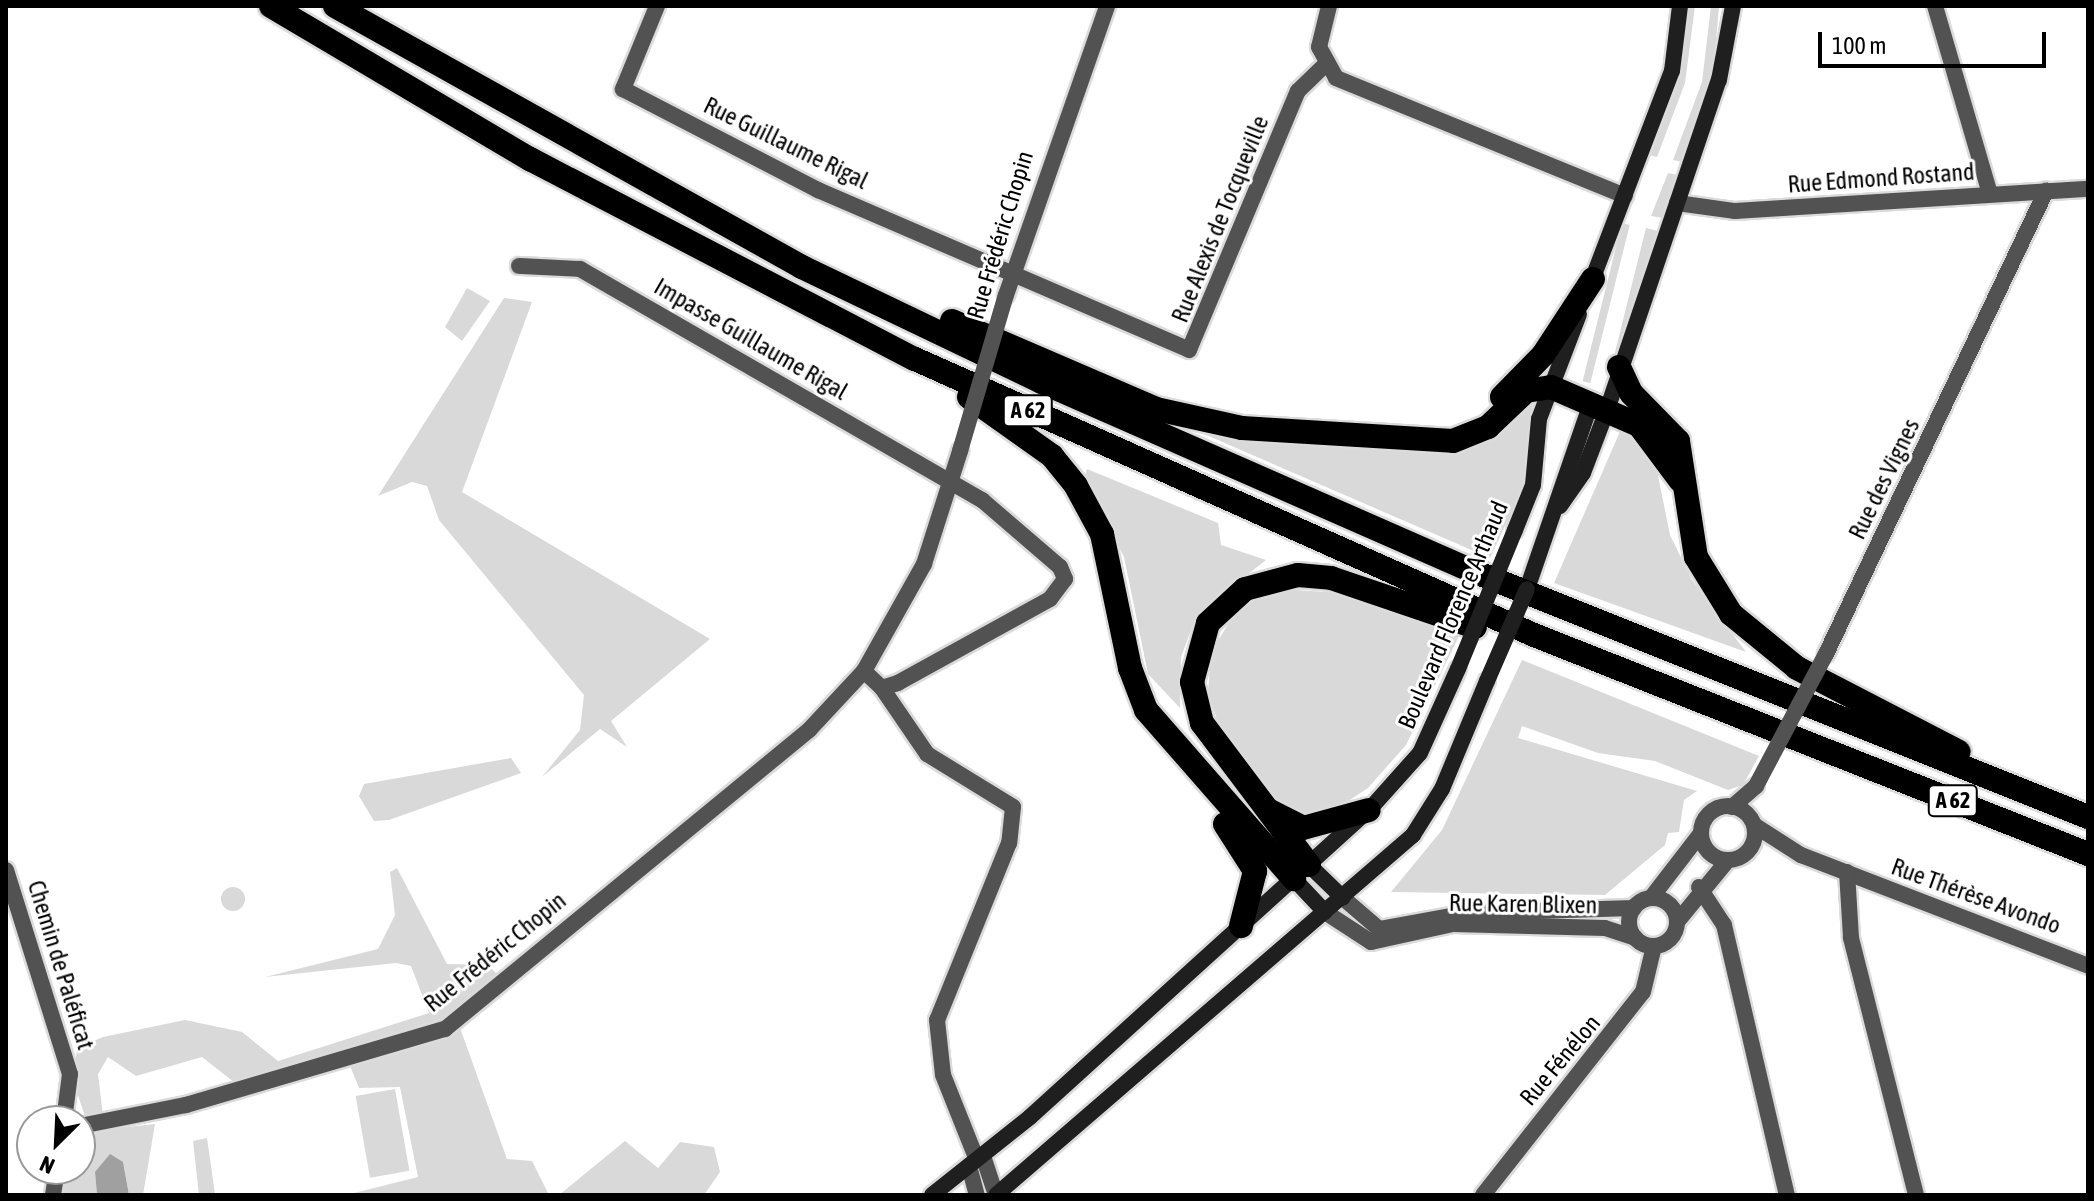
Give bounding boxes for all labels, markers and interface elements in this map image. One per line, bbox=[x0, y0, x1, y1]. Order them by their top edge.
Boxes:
scale bar bbox=[1822, 16, 2050, 66]
text: 100 m bbox=[1832, 32, 1886, 59]
street label: Rue Guillaume Rigal bbox=[699, 91, 873, 195]
street label: Rue Alexis de Tocqueville bbox=[1165, 111, 1275, 327]
street label: Rue Frédéric Chopin bbox=[961, 148, 1039, 322]
street label: Rue Edmond Rostand bbox=[1787, 157, 1975, 199]
street label: Impasse Guillaume Rigal bbox=[649, 272, 853, 406]
road number: A 62 bbox=[1002, 393, 1054, 429]
street label: Rue des Vignes bbox=[1842, 414, 1926, 544]
street label: Boulevard Florence Arthaud bbox=[1392, 497, 1514, 733]
road number: A 62 bbox=[1927, 783, 1979, 819]
street label: Rue Thérèse Avondo bbox=[1887, 852, 2065, 940]
street label: Chemin de Paléficat bbox=[22, 877, 100, 1053]
street label: Rue Frédéric Chopin bbox=[418, 886, 572, 1018]
street label: Rue Karen Blixen bbox=[1449, 888, 1597, 920]
street label: Rue Fénélon bbox=[1514, 1009, 1606, 1111]
north arrow bbox=[16, 1105, 96, 1185]
text: N bbox=[36, 1151, 58, 1180]

